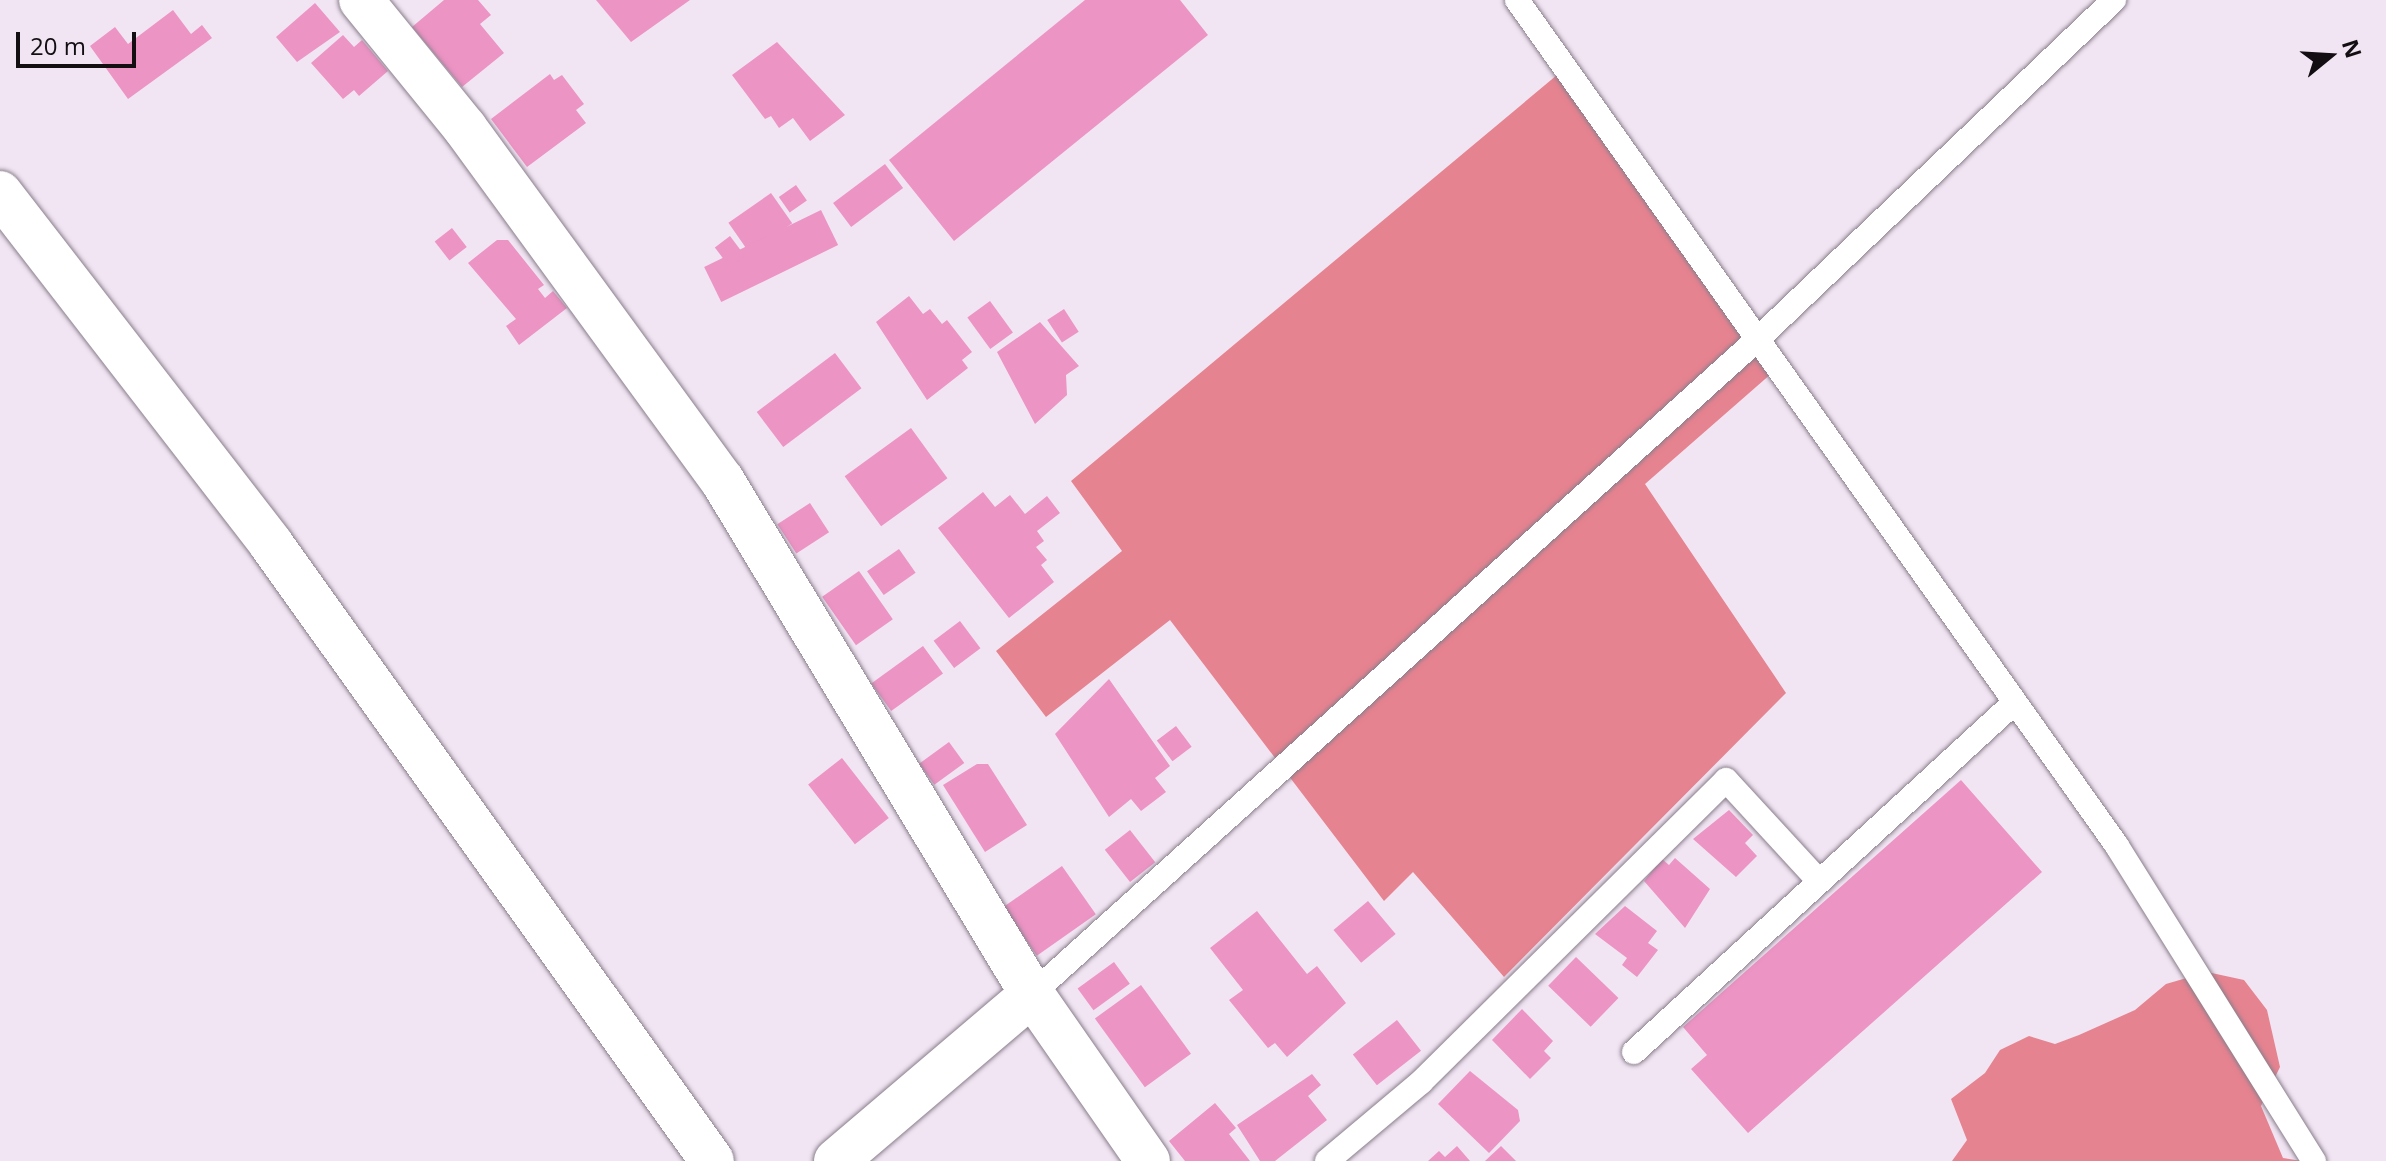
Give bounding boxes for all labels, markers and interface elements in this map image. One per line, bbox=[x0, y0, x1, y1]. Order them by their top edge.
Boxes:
scale bar bbox=[20, 16, 140, 66]
north arrow bbox=[2290, 16, 2370, 96]
text: 20 m bbox=[30, 29, 86, 62]
text: N bbox=[2336, 35, 2370, 62]

